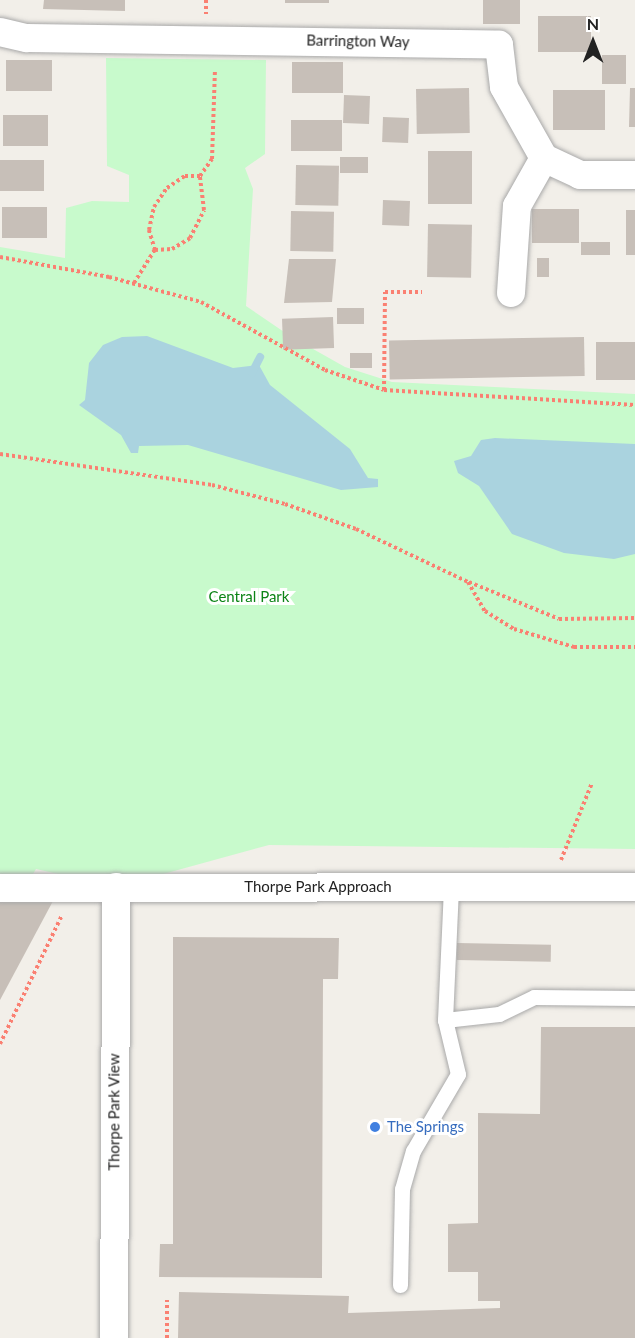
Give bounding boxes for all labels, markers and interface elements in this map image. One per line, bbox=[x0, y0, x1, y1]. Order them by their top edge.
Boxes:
north arrow bbox=[563, 12, 623, 72]
text: N bbox=[587, 14, 599, 33]
street label: Barrington Way bbox=[306, 31, 410, 51]
park label: Central Park bbox=[209, 588, 289, 606]
street label: Thorpe Park Approach bbox=[244, 878, 392, 896]
street label: Thorpe Park View bbox=[105, 1053, 123, 1171]
place label: The Springs bbox=[387, 1118, 464, 1136]
marker: The Springs bbox=[368, 1120, 382, 1134]

